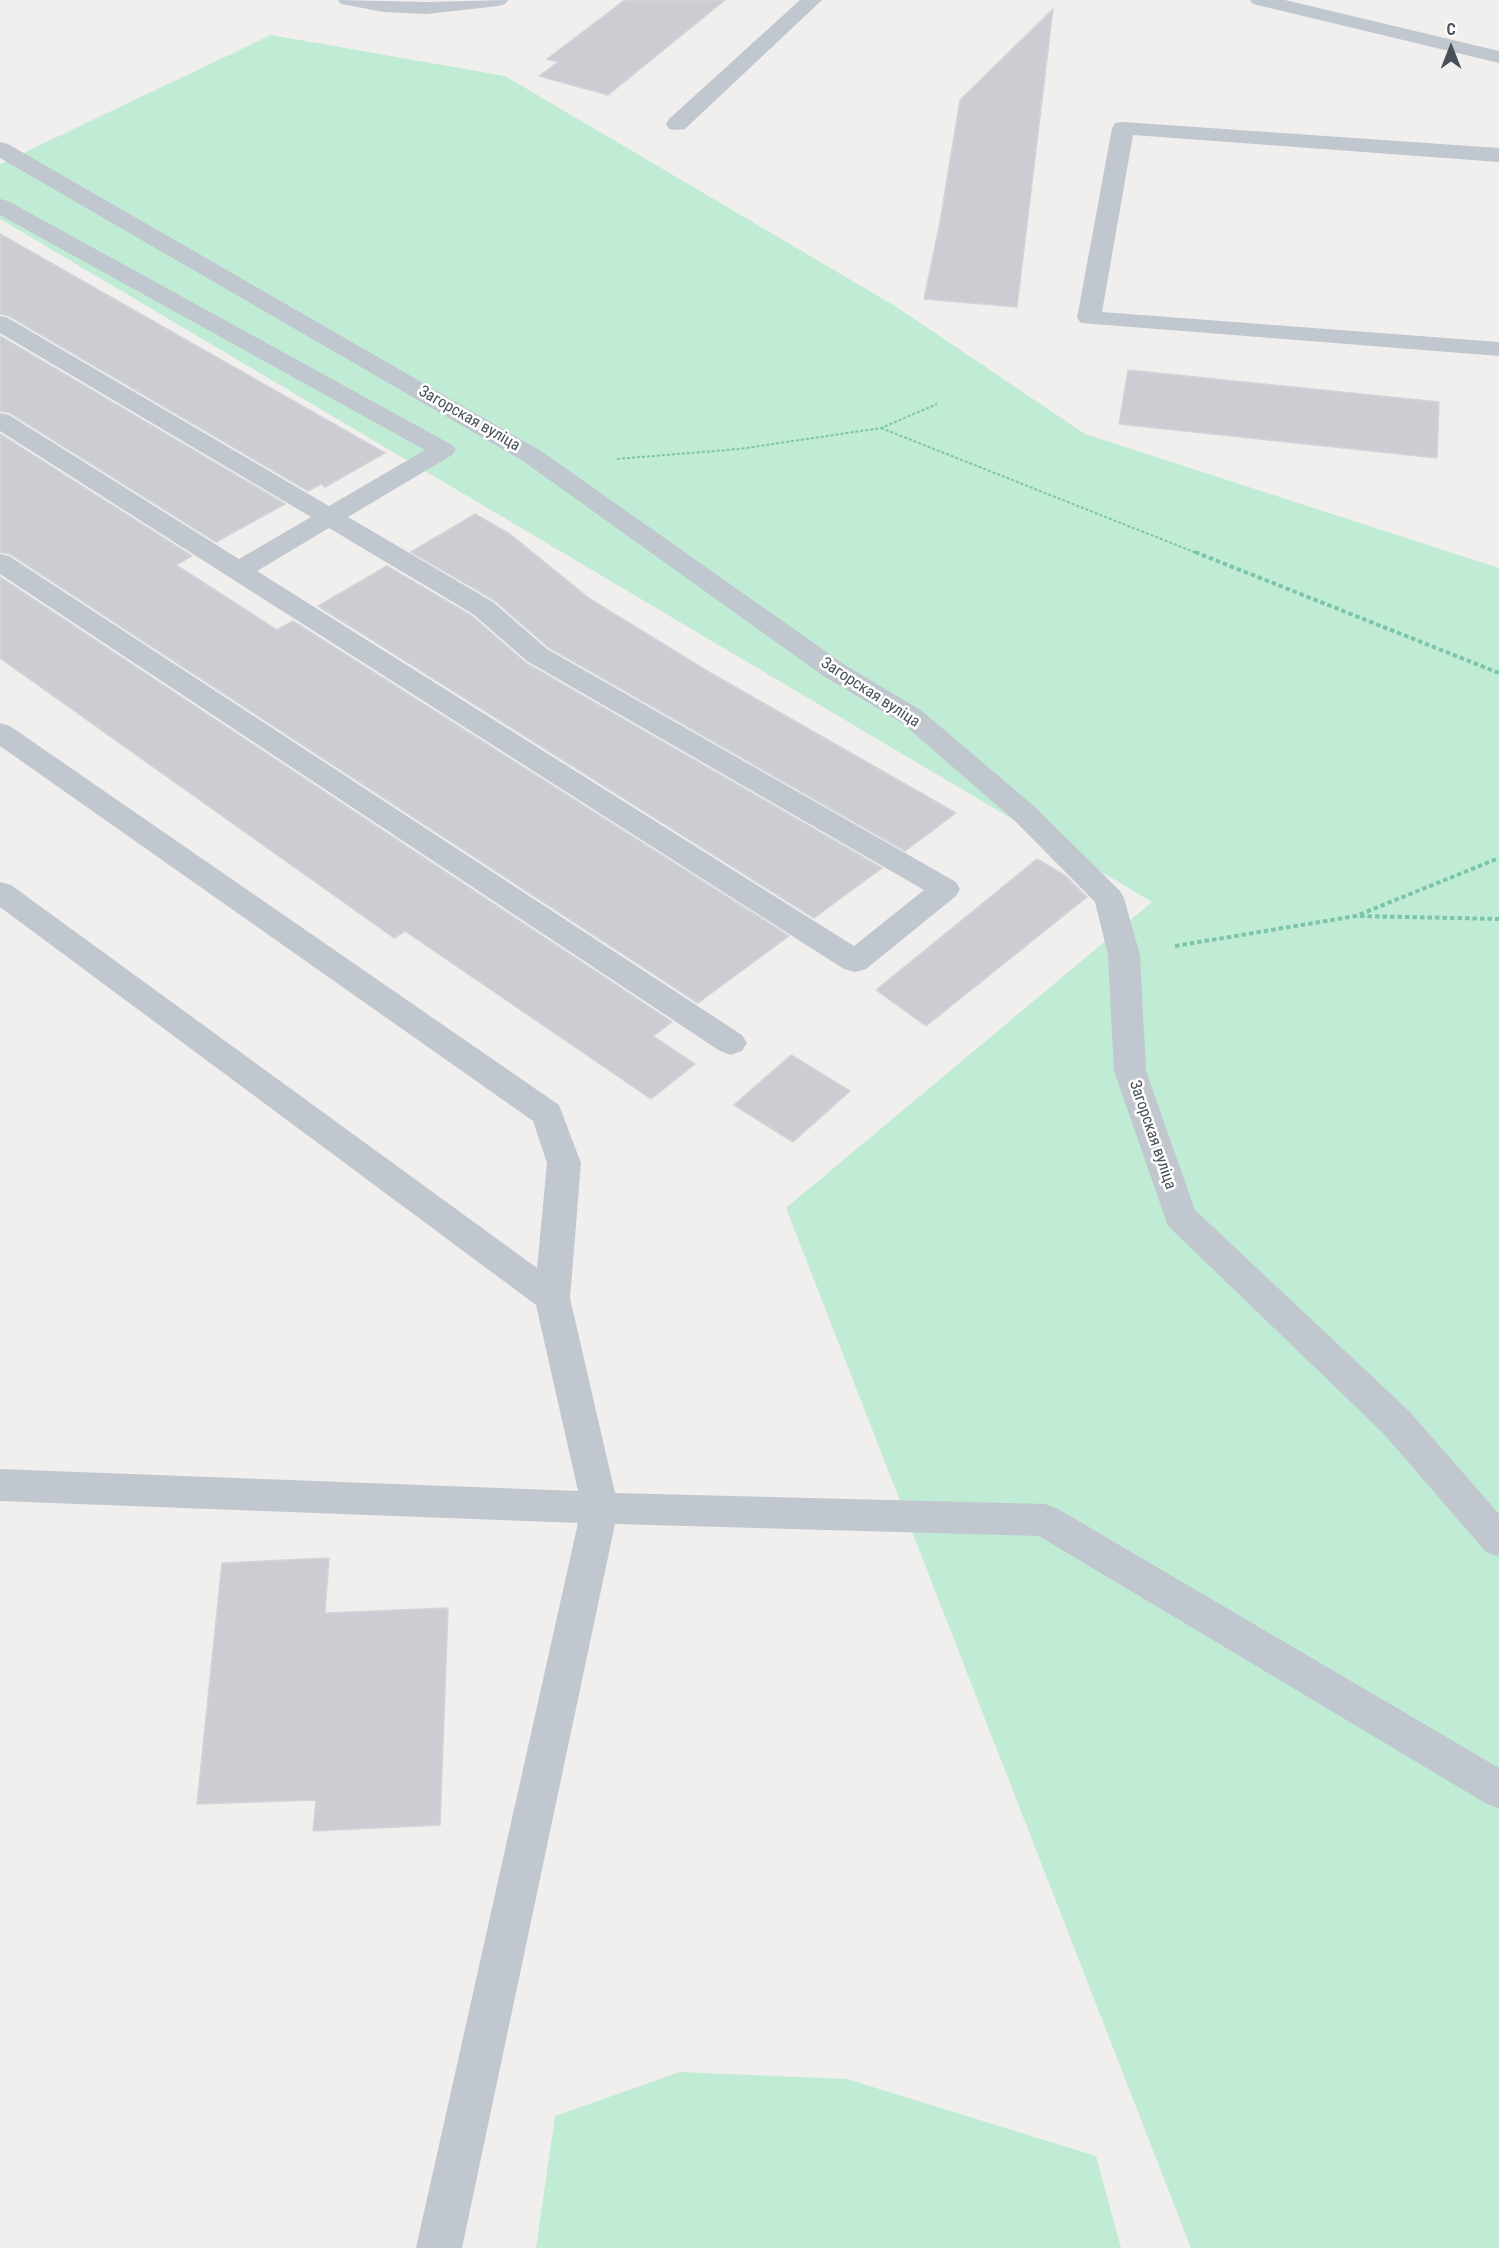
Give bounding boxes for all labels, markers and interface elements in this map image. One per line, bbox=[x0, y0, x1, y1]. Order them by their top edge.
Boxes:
north arrow bbox=[1421, 18, 1481, 78]
text: С bbox=[1446, 20, 1456, 39]
street label: Загорская вуліца bbox=[415, 382, 523, 456]
street label: Загорская вуліца bbox=[817, 654, 923, 732]
street label: Загорская вуліца bbox=[1124, 1078, 1180, 1192]

